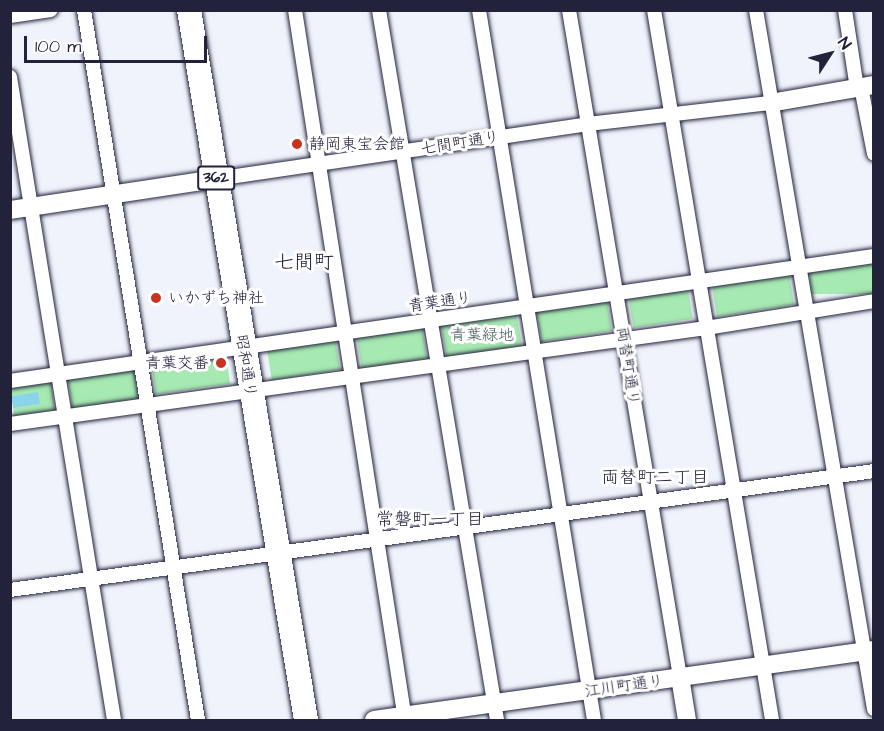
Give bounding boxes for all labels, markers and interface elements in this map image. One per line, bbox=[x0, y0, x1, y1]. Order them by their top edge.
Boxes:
scale bar bbox=[27, 24, 210, 62]
north arrow bbox=[800, 24, 860, 84]
text: N bbox=[833, 33, 856, 54]
text: 100 m bbox=[35, 34, 81, 59]
street label: 七間町通り bbox=[419, 127, 501, 159]
place label: 静岡東宝会館 bbox=[309, 134, 405, 154]
marker: 静岡東宝会館 bbox=[290, 137, 304, 151]
road number: 362 bbox=[196, 166, 236, 190]
district label: 七間町 bbox=[274, 250, 334, 274]
place label: いかずち神社 bbox=[168, 288, 264, 308]
street label: 青葉通り bbox=[407, 288, 473, 316]
marker: いかずち神社 bbox=[149, 291, 163, 305]
park label: 青葉緑地 bbox=[450, 325, 514, 345]
street label: 両替町通り bbox=[612, 325, 644, 407]
street label: 昭和通り bbox=[232, 333, 260, 399]
place label: 青葉交番 bbox=[145, 353, 209, 373]
marker: 青葉交番 bbox=[214, 356, 228, 370]
district label: 両替町二丁目 bbox=[601, 467, 709, 489]
district label: 常磐町一丁目 bbox=[376, 509, 484, 531]
street label: 江川町通り bbox=[583, 671, 665, 701]

